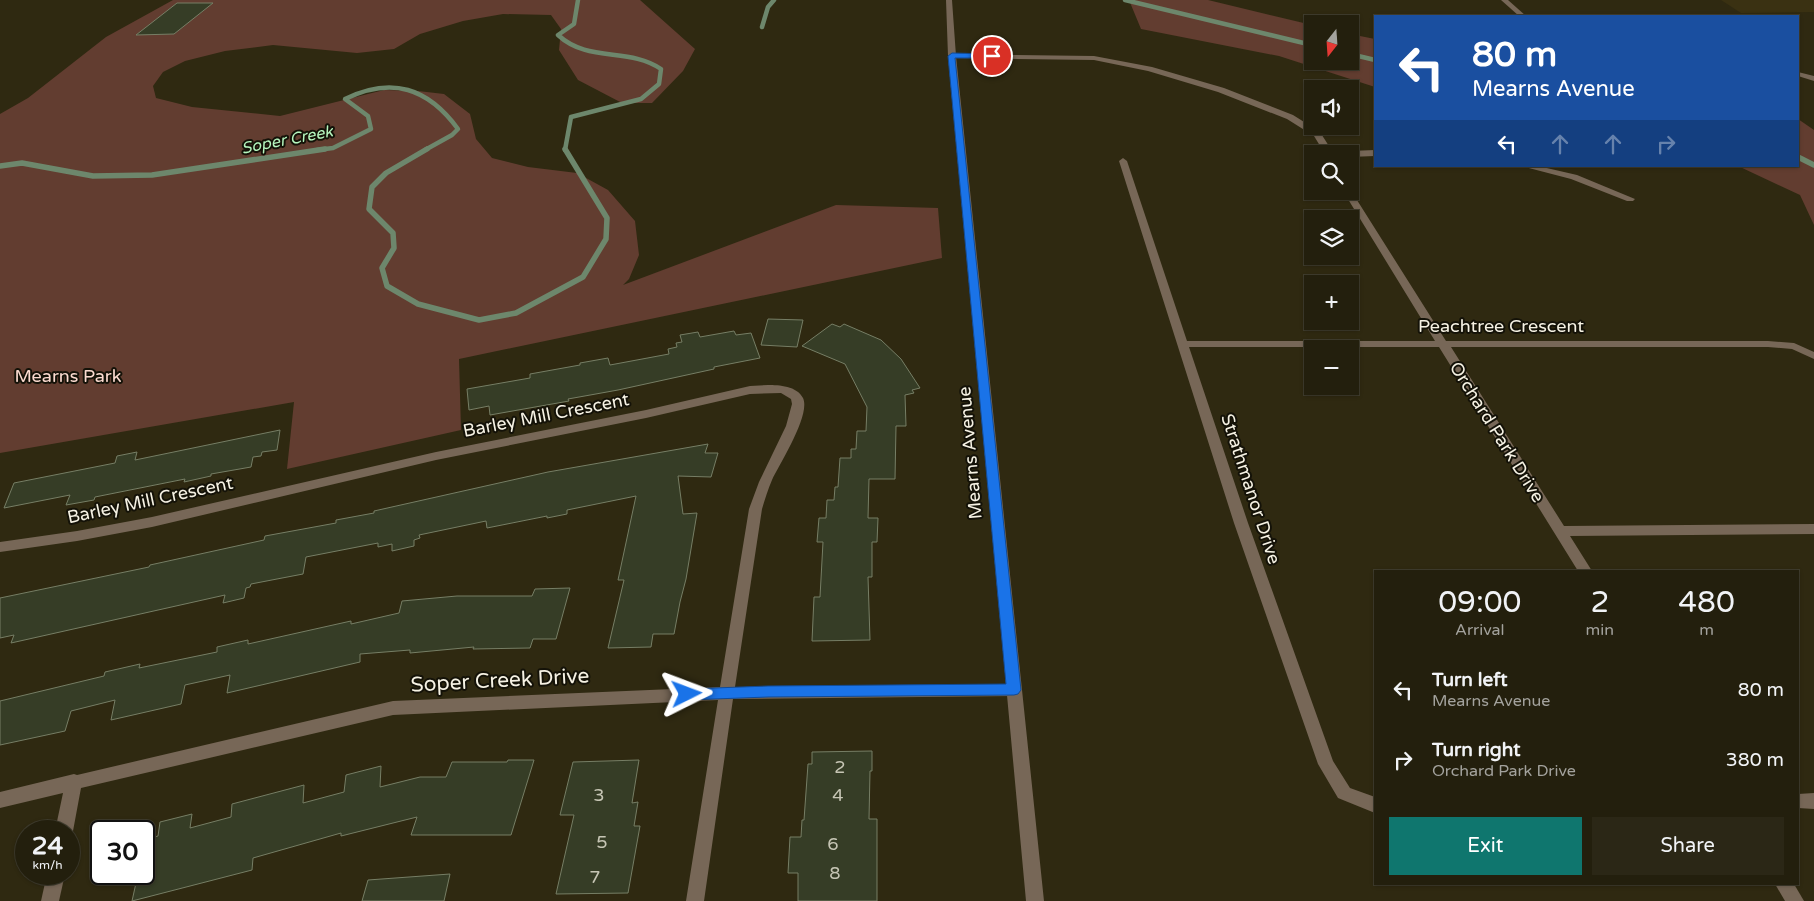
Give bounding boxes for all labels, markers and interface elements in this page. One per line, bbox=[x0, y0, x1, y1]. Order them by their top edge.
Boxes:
north arrow bbox=[1304, 15, 1359, 70]
map controls bbox=[1304, 15, 1359, 395]
text: 80 m bbox=[1472, 34, 1557, 76]
pin bbox=[971, 35, 1013, 77]
icon: left bbox=[1389, 35, 1454, 100]
icon: arrive bbox=[978, 42, 1006, 70]
text: Mearns Avenue bbox=[1472, 76, 1635, 102]
button: sound bbox=[1304, 80, 1359, 135]
water label: Soper Creek bbox=[240, 121, 336, 159]
icon: left bbox=[1493, 130, 1521, 158]
icon: ahead bbox=[1546, 130, 1574, 158]
icon: ahead bbox=[1599, 130, 1627, 158]
icon: right bbox=[1652, 130, 1680, 158]
button: search bbox=[1304, 145, 1359, 200]
button: layers bbox=[1304, 210, 1359, 265]
button: + bbox=[1304, 275, 1359, 330]
street label: Peachtree Crescent bbox=[1418, 315, 1584, 337]
button: − bbox=[1304, 340, 1359, 395]
street label: Orchard Park Drive bbox=[1445, 358, 1549, 506]
park label: Mearns Park bbox=[14, 365, 122, 387]
street label: Mearns Avenue bbox=[953, 386, 987, 520]
street label: Barley Mill Crescent bbox=[461, 388, 631, 442]
street label: Strathmanor Drive bbox=[1216, 411, 1286, 567]
street label: Barley Mill Crescent bbox=[65, 472, 235, 528]
text: 09:00 bbox=[1438, 584, 1521, 621]
text: 2 bbox=[1590, 584, 1609, 621]
text: 480 bbox=[1678, 584, 1735, 621]
text: Arrival bbox=[1455, 620, 1505, 640]
text: min bbox=[1586, 620, 1614, 640]
text: m bbox=[1699, 620, 1714, 640]
street label: Soper Creek Drive bbox=[410, 663, 590, 698]
position arrow bbox=[660, 667, 712, 719]
text: Turn left bbox=[1432, 669, 1508, 691]
icon: left bbox=[1389, 676, 1417, 704]
text: 80 m bbox=[1738, 679, 1784, 701]
text: Mearns Avenue bbox=[1432, 691, 1550, 711]
text: Turn right bbox=[1432, 739, 1520, 761]
icon: right bbox=[1389, 746, 1417, 774]
text: 380 m bbox=[1726, 749, 1784, 771]
house number: 2 bbox=[834, 756, 846, 778]
text: Orchard Park Drive bbox=[1432, 761, 1576, 781]
house number: 3 bbox=[593, 784, 605, 806]
house number: 4 bbox=[832, 784, 844, 806]
button: Exit bbox=[1389, 817, 1582, 875]
button: Share bbox=[1592, 817, 1784, 875]
speed limit sign: 30 bbox=[90, 820, 155, 885]
text: 24 bbox=[32, 831, 63, 861]
house number: 5 bbox=[596, 831, 608, 853]
house number: 6 bbox=[827, 833, 839, 855]
text: km/h bbox=[32, 858, 63, 872]
house number: 8 bbox=[829, 862, 841, 884]
house number: 7 bbox=[589, 866, 601, 888]

